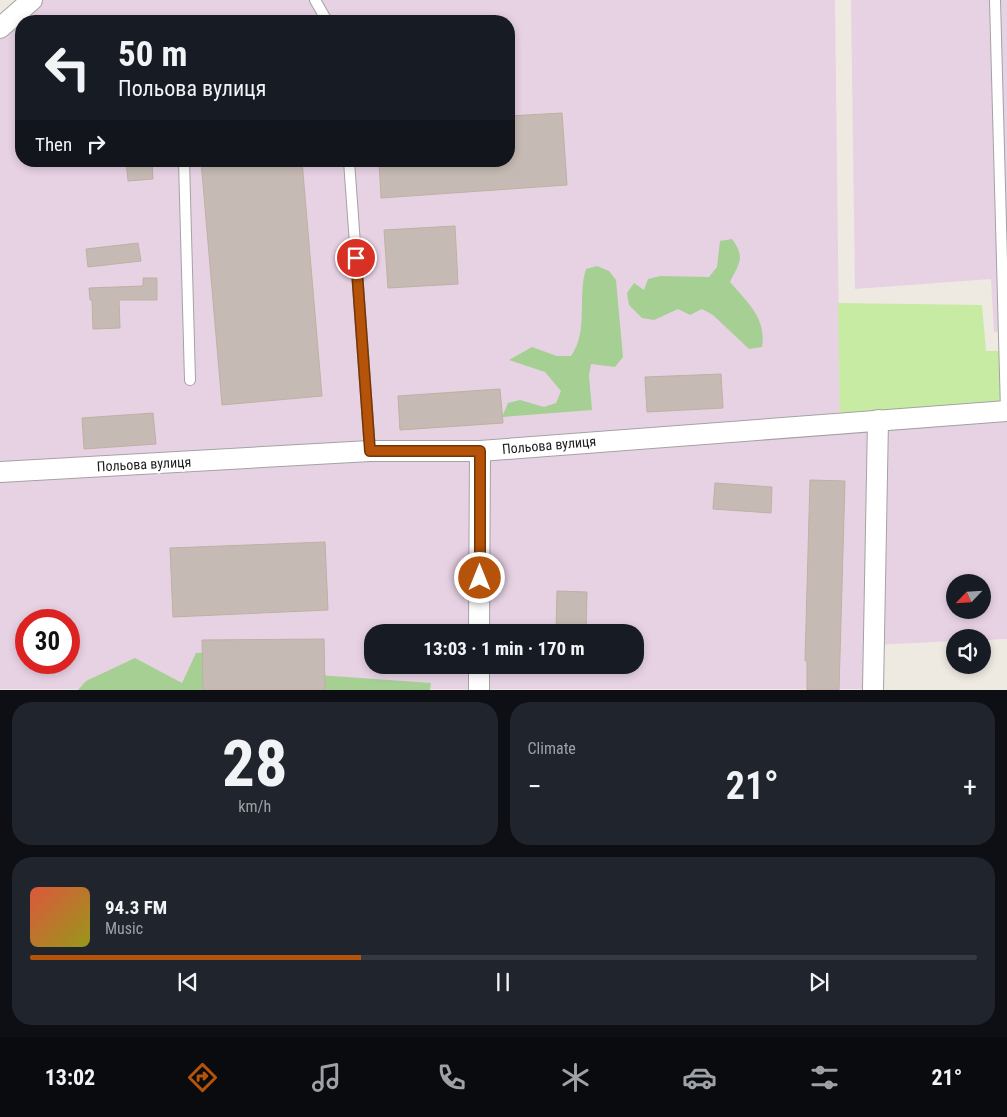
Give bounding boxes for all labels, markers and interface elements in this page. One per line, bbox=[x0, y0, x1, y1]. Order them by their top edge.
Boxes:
text: 50 m bbox=[118, 34, 187, 75]
icon: left bbox=[35, 35, 100, 100]
text: Польова вулиця bbox=[118, 76, 266, 101]
icon: right bbox=[82, 130, 110, 158]
text: Then bbox=[35, 133, 72, 156]
pin bbox=[335, 237, 377, 279]
icon: arrive bbox=[342, 244, 370, 272]
street label: Польова вулиця bbox=[501, 433, 597, 457]
street label: Польова вулиця bbox=[96, 454, 192, 474]
position arrow bbox=[453, 551, 505, 603]
north arrow bbox=[946, 574, 991, 619]
map controls bbox=[946, 574, 991, 674]
speed limit sign: 30 bbox=[15, 609, 80, 674]
button: sound bbox=[946, 629, 991, 674]
text: 13:03 · 1 min · 170 m bbox=[423, 637, 585, 660]
text: 28 bbox=[222, 726, 288, 802]
text: Climate bbox=[528, 739, 576, 758]
text: 21° bbox=[726, 764, 779, 808]
text: − bbox=[528, 770, 542, 803]
text: + bbox=[963, 770, 977, 803]
text: km/h bbox=[238, 797, 271, 816]
text: 94.3 FM bbox=[105, 896, 167, 919]
text: Music bbox=[105, 919, 143, 938]
icon: previous bbox=[174, 968, 202, 996]
icon: pause bbox=[489, 968, 517, 996]
icon: next bbox=[805, 968, 833, 996]
icon: directions bbox=[185, 1060, 220, 1095]
icon: music bbox=[309, 1060, 344, 1095]
icon: phone bbox=[434, 1060, 469, 1095]
icon: climate bbox=[558, 1060, 593, 1095]
icon: car bbox=[682, 1060, 717, 1095]
icon: filters bbox=[807, 1060, 842, 1095]
text: 13:02 bbox=[45, 1065, 95, 1090]
text: 21° bbox=[931, 1065, 962, 1090]

